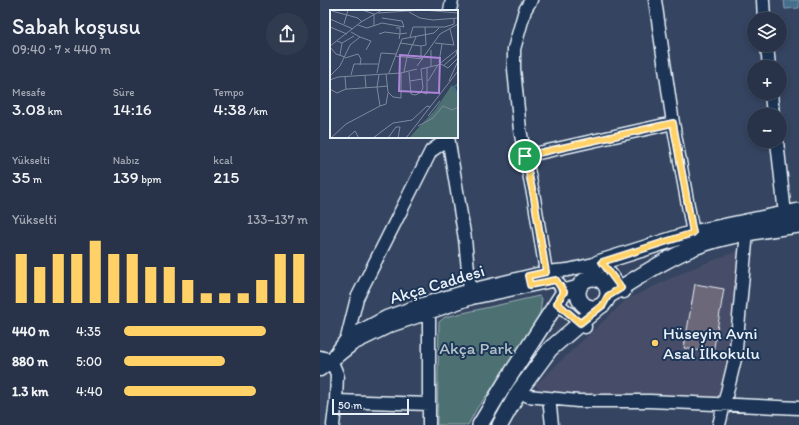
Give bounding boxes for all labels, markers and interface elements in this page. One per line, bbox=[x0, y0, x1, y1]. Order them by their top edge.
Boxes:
inset map bbox=[330, 10, 458, 138]
map controls bbox=[747, 12, 787, 148]
button: layers bbox=[747, 12, 787, 52]
text: Sabah koşusu bbox=[12, 13, 141, 40]
button: share bbox=[266, 13, 308, 55]
text: 09:40 · 7 × 440 m bbox=[12, 42, 111, 57]
button: + bbox=[747, 60, 787, 100]
text: Mesafe bbox=[12, 86, 46, 99]
text: Süre bbox=[113, 86, 135, 99]
text: Tempo bbox=[213, 86, 244, 99]
text: 3.08 bbox=[12, 99, 45, 119]
text: 14:16 bbox=[113, 99, 152, 119]
text: 4:38 bbox=[213, 99, 246, 119]
text: km bbox=[45, 105, 62, 118]
text: /km bbox=[246, 105, 268, 118]
button: − bbox=[747, 108, 787, 148]
pin bbox=[508, 139, 542, 173]
icon: arrive bbox=[514, 145, 536, 167]
text: Yükselti bbox=[12, 154, 50, 167]
text: Nabız bbox=[113, 154, 139, 167]
text: kcal bbox=[213, 154, 233, 167]
text: 35 bbox=[12, 167, 30, 187]
text: 139 bbox=[113, 167, 139, 187]
text: 215 bbox=[213, 167, 239, 187]
text: m bbox=[30, 173, 42, 186]
text: bpm bbox=[139, 173, 162, 186]
text: Yükselti bbox=[12, 212, 57, 227]
text: 133–137 m bbox=[247, 212, 308, 227]
street label: Akça Caddesi bbox=[387, 260, 487, 308]
place label: Hüseyin Avni Asal İlkokulu bbox=[663, 323, 760, 363]
text: 440 m bbox=[12, 324, 50, 339]
text: 4:35 bbox=[76, 324, 101, 339]
park label: Akça Park bbox=[439, 338, 513, 358]
marker: Hüseyin Avni Asal İlkokulu bbox=[650, 338, 660, 348]
text: 880 m bbox=[12, 354, 48, 369]
text: 5:00 bbox=[76, 354, 102, 369]
text: 1.3 km bbox=[12, 384, 48, 399]
text: 4:40 bbox=[76, 384, 103, 399]
scale bar bbox=[332, 397, 409, 416]
text: 50 m bbox=[338, 399, 362, 412]

